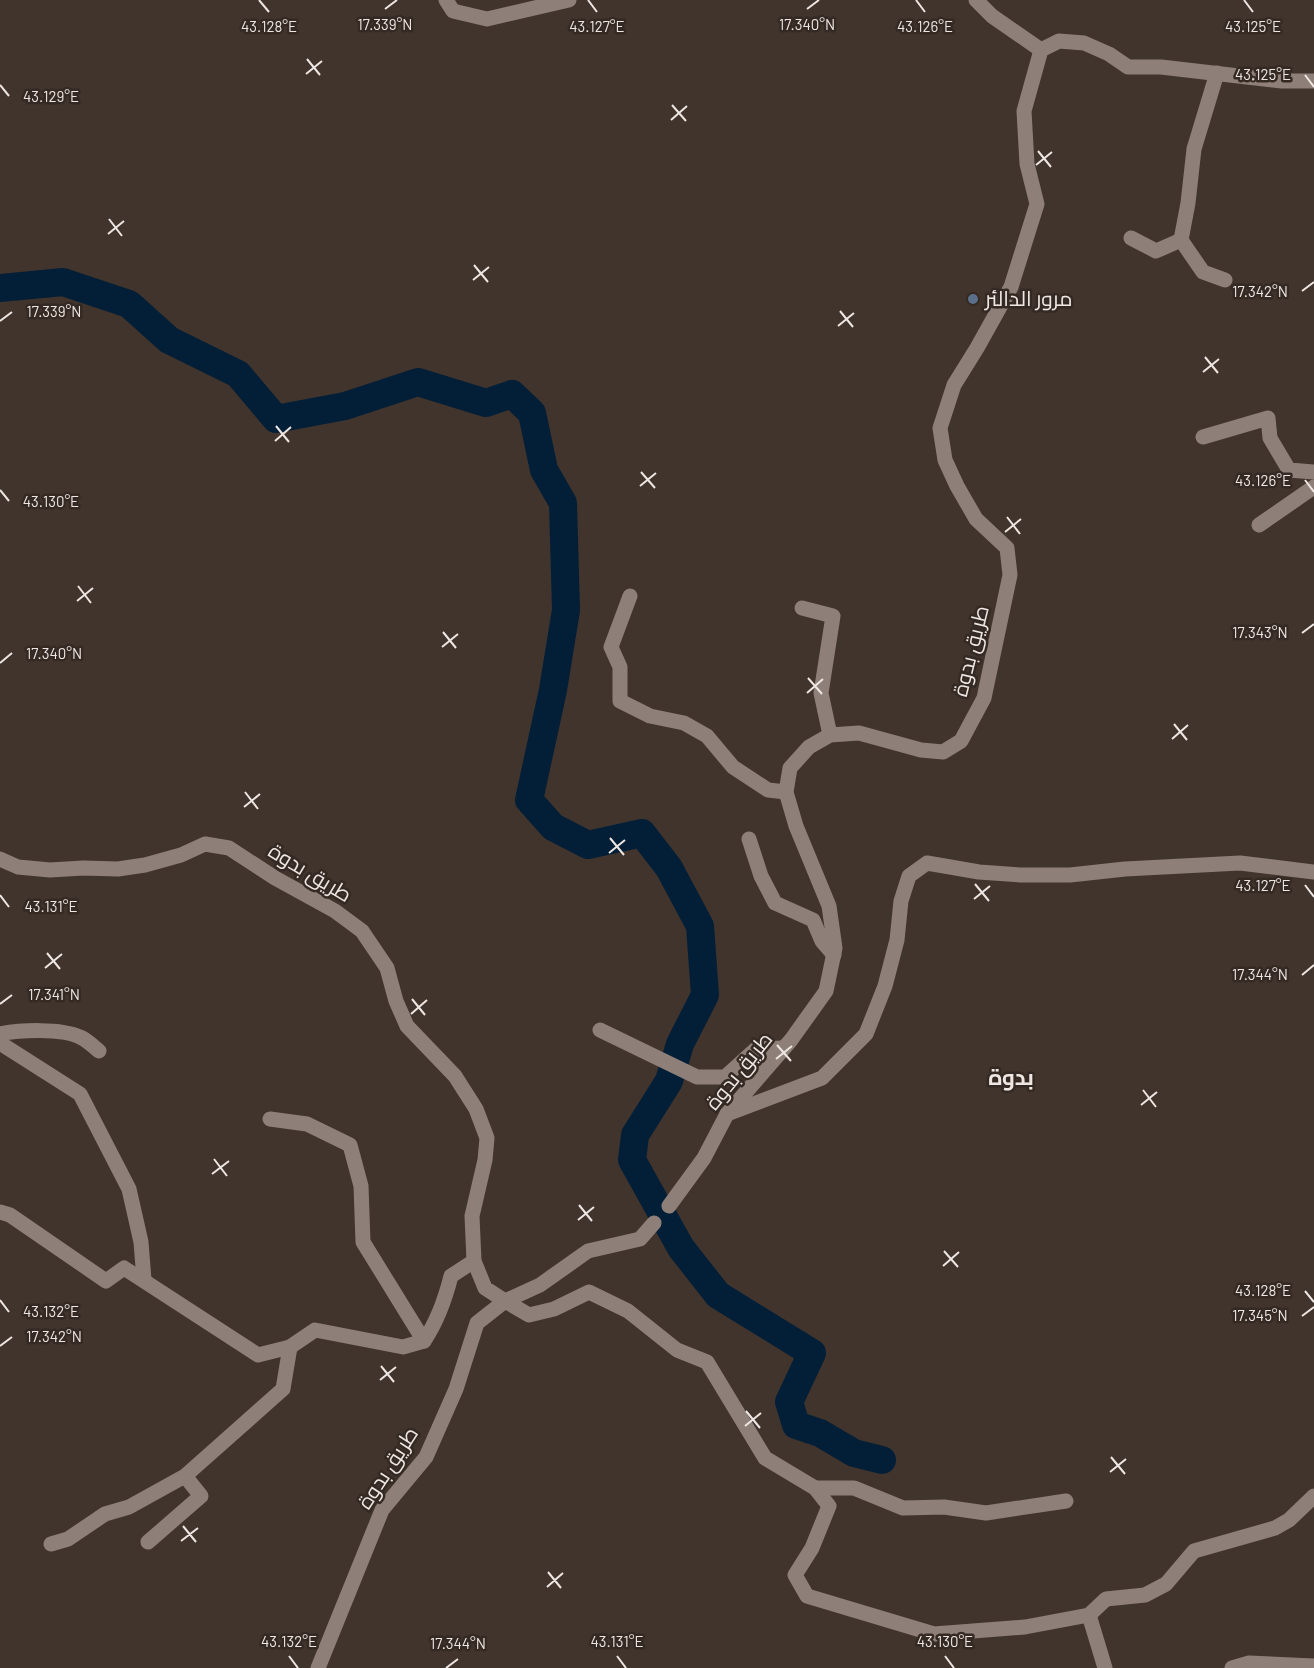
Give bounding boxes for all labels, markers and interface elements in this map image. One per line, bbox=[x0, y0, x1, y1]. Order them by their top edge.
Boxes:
text: 17.339°N bbox=[358, 15, 412, 33]
text: 17.340°N bbox=[779, 15, 835, 33]
text: 43.128°E bbox=[241, 17, 297, 35]
text: 43.127°E bbox=[569, 17, 625, 35]
text: 43.126°E bbox=[897, 17, 953, 35]
text: 43.125°E bbox=[1225, 17, 1281, 35]
text: 43.125°E bbox=[1235, 65, 1291, 83]
text: 43.129°E bbox=[23, 87, 79, 105]
text: 17.342°N bbox=[1232, 282, 1288, 300]
place label: مرور الدالئر bbox=[984, 285, 1073, 311]
marker: مرور الدالئر bbox=[966, 292, 980, 306]
text: 17.339°N bbox=[27, 302, 81, 320]
text: 43.126°E bbox=[1235, 471, 1291, 489]
text: 43.130°E bbox=[23, 492, 79, 510]
street label: طريق بدوة bbox=[946, 603, 995, 699]
text: 17.343°N bbox=[1232, 623, 1288, 641]
text: 17.340°N bbox=[26, 644, 82, 662]
street label: طريق بدوة bbox=[264, 837, 357, 908]
text: 43.127°E bbox=[1235, 876, 1291, 894]
text: 43.131°E bbox=[24, 897, 78, 915]
text: 17.344°N bbox=[1232, 965, 1288, 983]
text: 17.341°N bbox=[28, 985, 80, 1003]
street label: طريق بدوة bbox=[699, 1026, 778, 1115]
district label: بدوة bbox=[988, 1063, 1034, 1091]
text: 43.128°E bbox=[1235, 1281, 1291, 1299]
text: 43.132°E bbox=[23, 1302, 79, 1320]
text: 17.345°N bbox=[1232, 1306, 1288, 1324]
text: 17.342°N bbox=[26, 1327, 82, 1345]
street label: طريق بدوة bbox=[351, 1421, 424, 1514]
text: 43.132°E bbox=[261, 1632, 317, 1650]
text: 43.131°E bbox=[590, 1632, 644, 1650]
text: 43.130°E bbox=[917, 1632, 973, 1650]
text: 17.344°N bbox=[430, 1634, 486, 1652]

